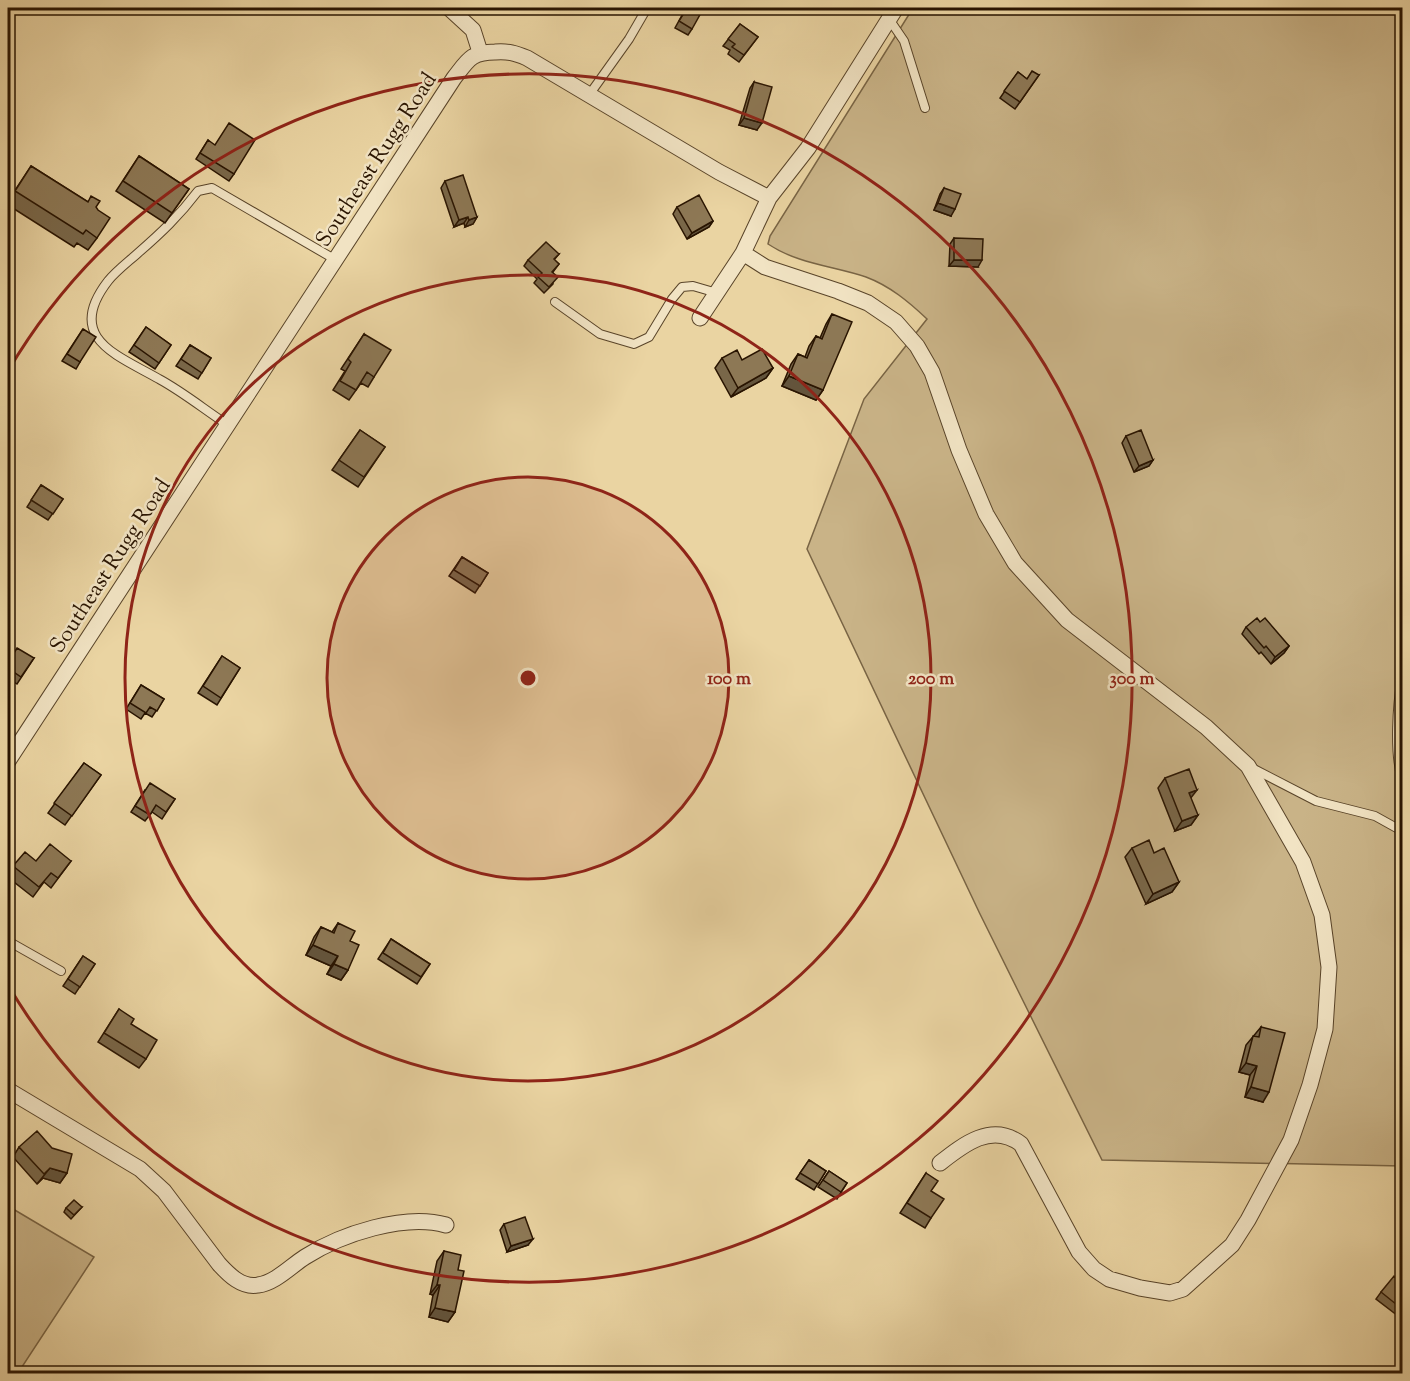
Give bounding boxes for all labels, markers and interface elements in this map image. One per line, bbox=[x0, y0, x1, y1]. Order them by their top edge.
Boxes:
street label: Southeast Rugg Road bbox=[309, 67, 446, 254]
street label: Southeast Rugg Road bbox=[43, 473, 180, 660]
text: 100 m bbox=[707, 667, 751, 693]
text: 200 m bbox=[908, 667, 954, 693]
text: 300 m bbox=[1110, 667, 1155, 693]
centre of rings bbox=[518, 668, 538, 688]

